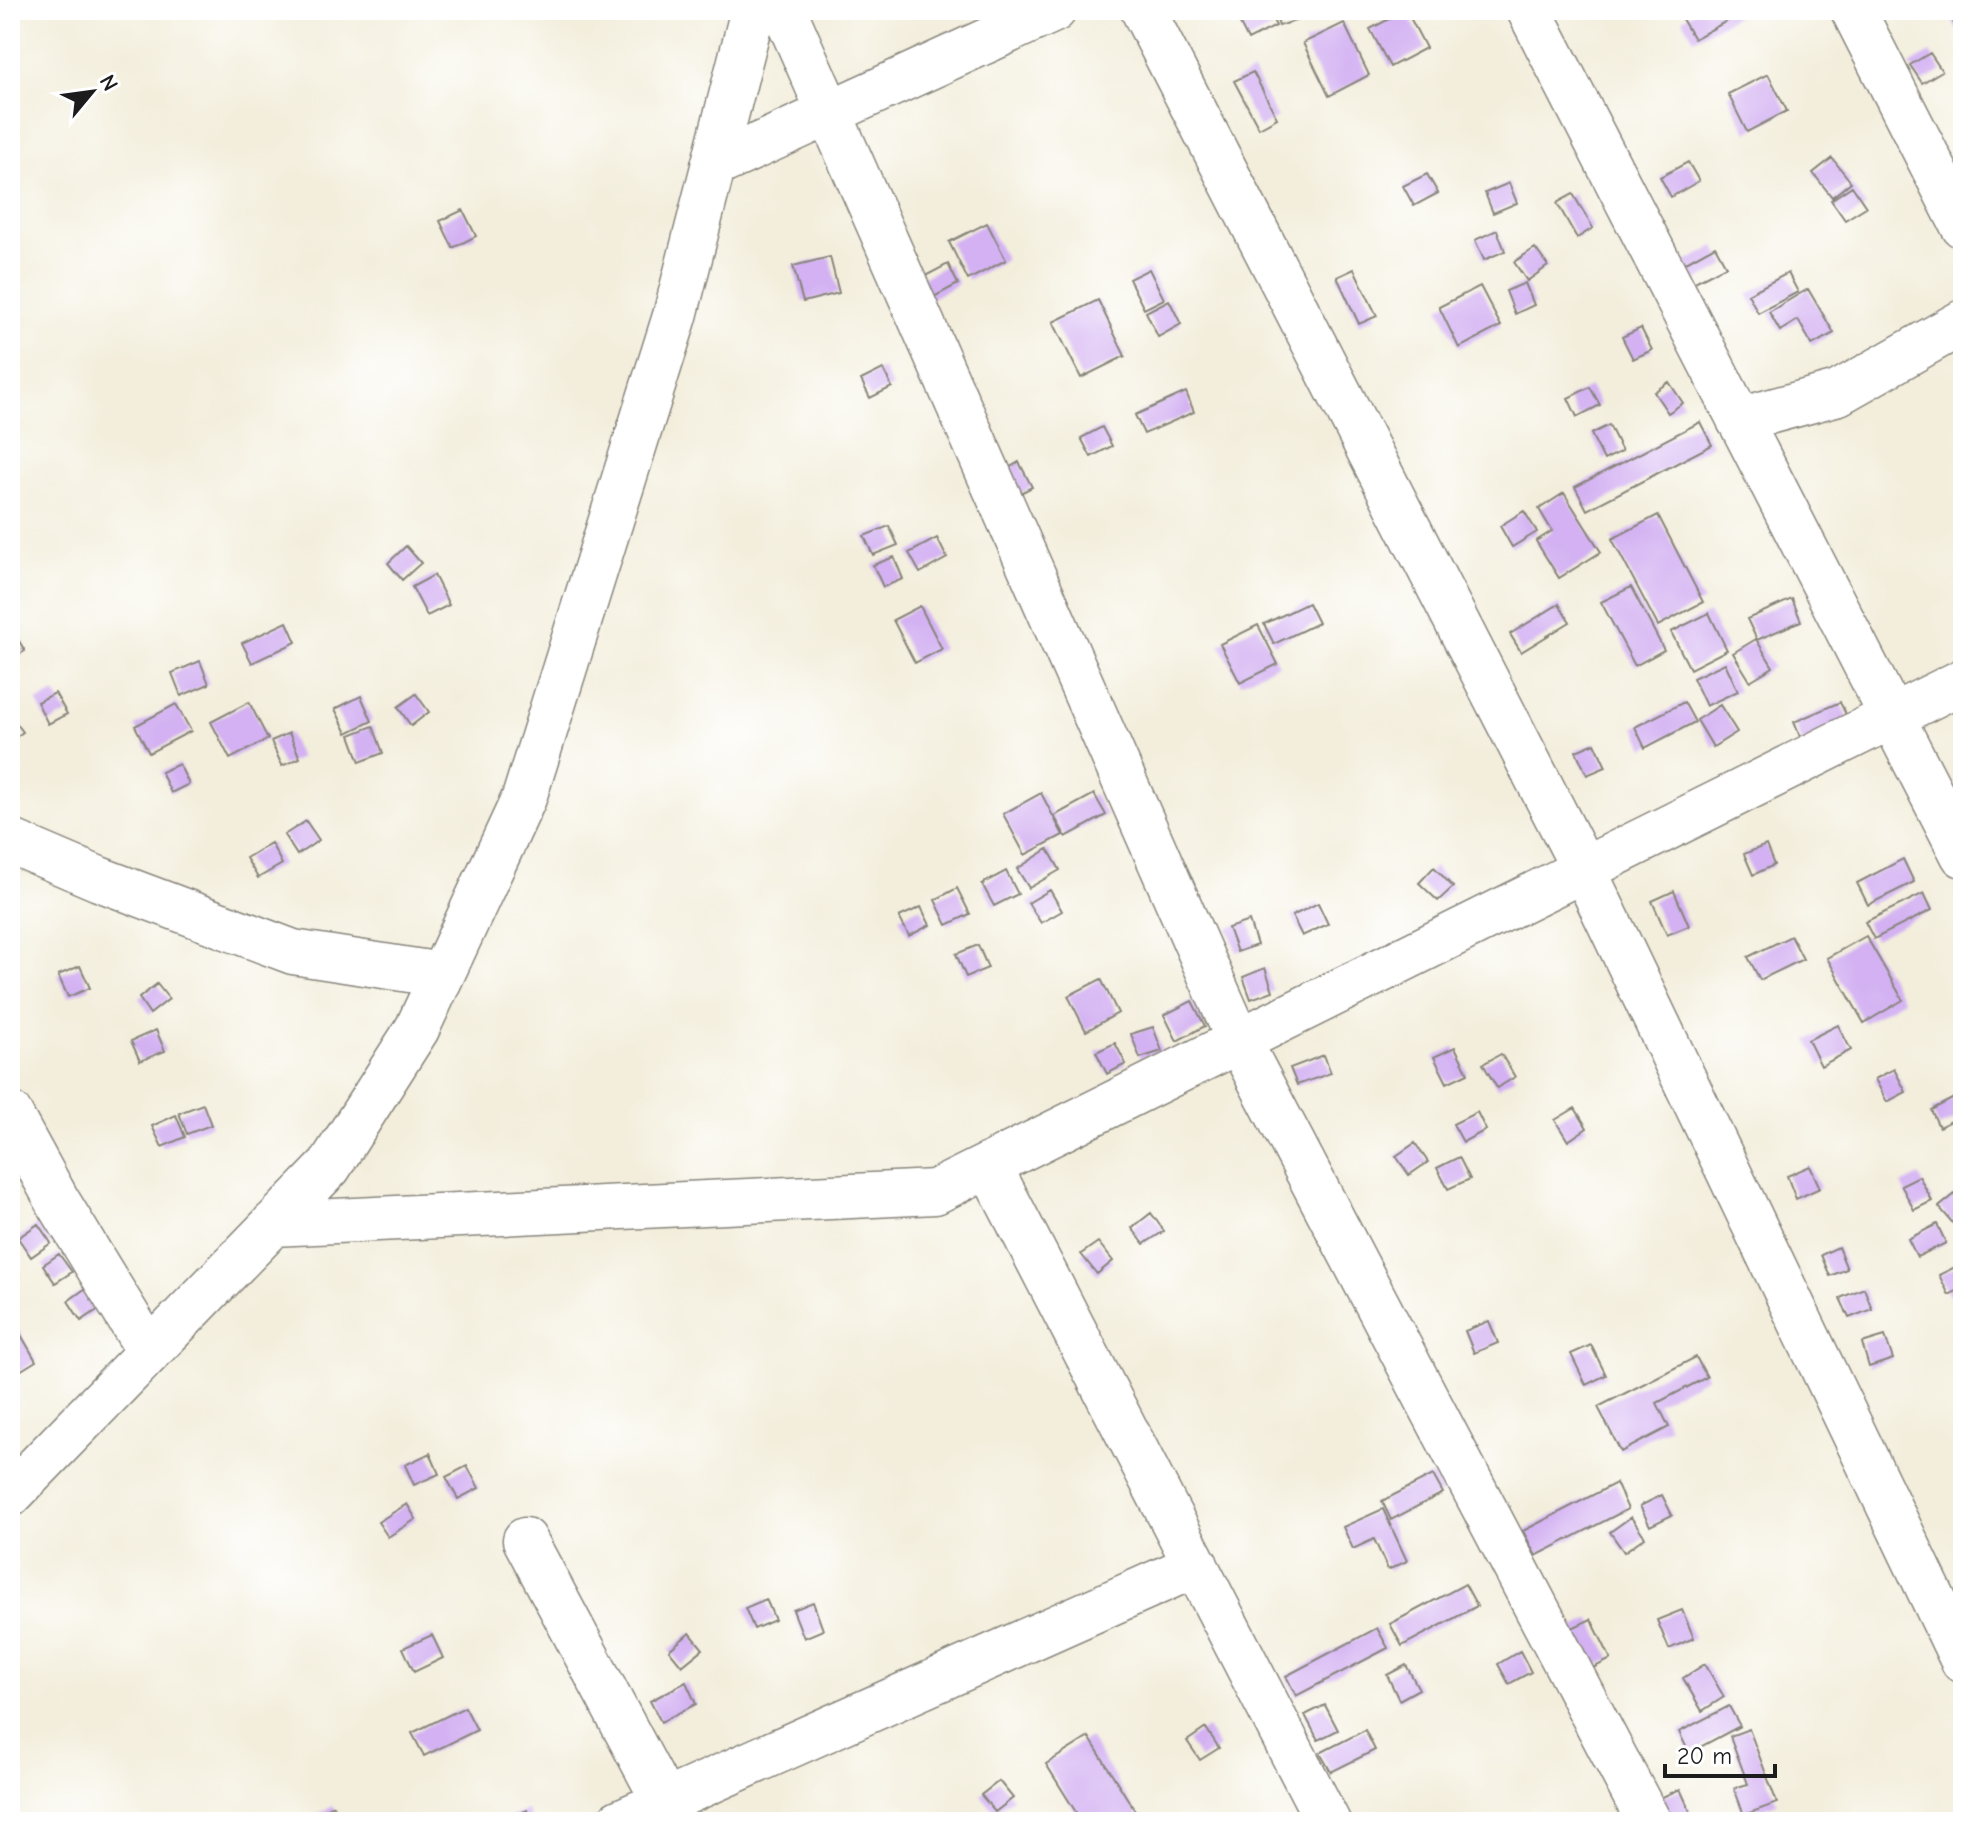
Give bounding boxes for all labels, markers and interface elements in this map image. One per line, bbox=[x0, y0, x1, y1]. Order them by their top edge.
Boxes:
north arrow bbox=[52, 52, 132, 132]
text: N bbox=[94, 70, 123, 95]
scale bar bbox=[1665, 1728, 1775, 1778]
text: 20 m bbox=[1677, 1742, 1732, 1770]

